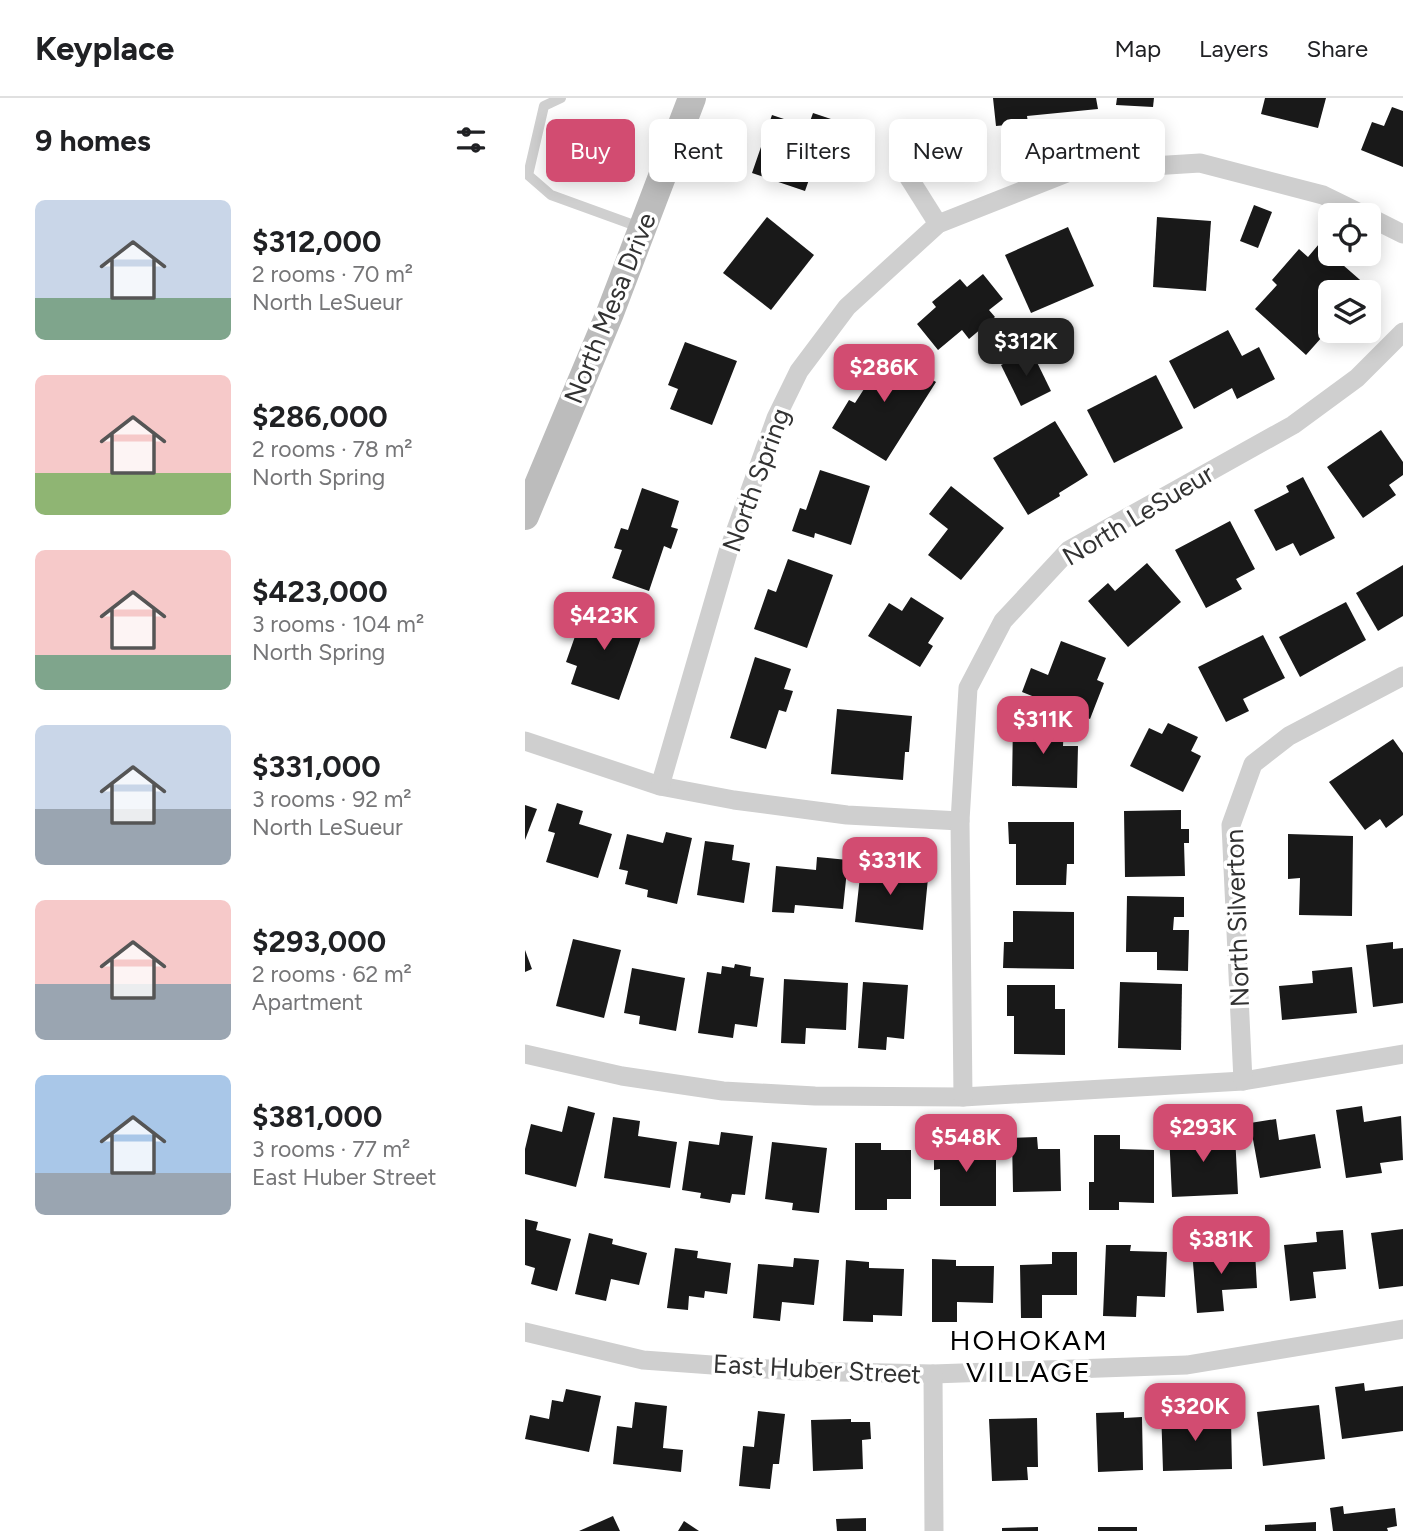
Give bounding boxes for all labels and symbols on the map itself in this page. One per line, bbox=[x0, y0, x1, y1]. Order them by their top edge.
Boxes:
street label: North Mesa Drive bbox=[557, 208, 663, 408]
pin: $312K bbox=[977, 318, 1075, 378]
pin: $286K bbox=[835, 344, 933, 404]
street label: North Spring bbox=[715, 404, 797, 556]
street label: North LeSueur bbox=[1057, 457, 1219, 573]
pin: $423K bbox=[555, 592, 653, 652]
pin: $311K bbox=[994, 696, 1092, 756]
street label: North Silverton bbox=[1218, 828, 1256, 1008]
pin: $331K bbox=[841, 838, 939, 897]
pin: $293K bbox=[1154, 1104, 1252, 1164]
pin: $548K bbox=[917, 1114, 1015, 1174]
pin: $381K bbox=[1172, 1216, 1270, 1276]
district label: HOHOKAM VILLAGE bbox=[949, 1323, 1109, 1389]
street label: East Huber Street bbox=[712, 1348, 922, 1390]
pin: $320K bbox=[1146, 1384, 1244, 1443]

